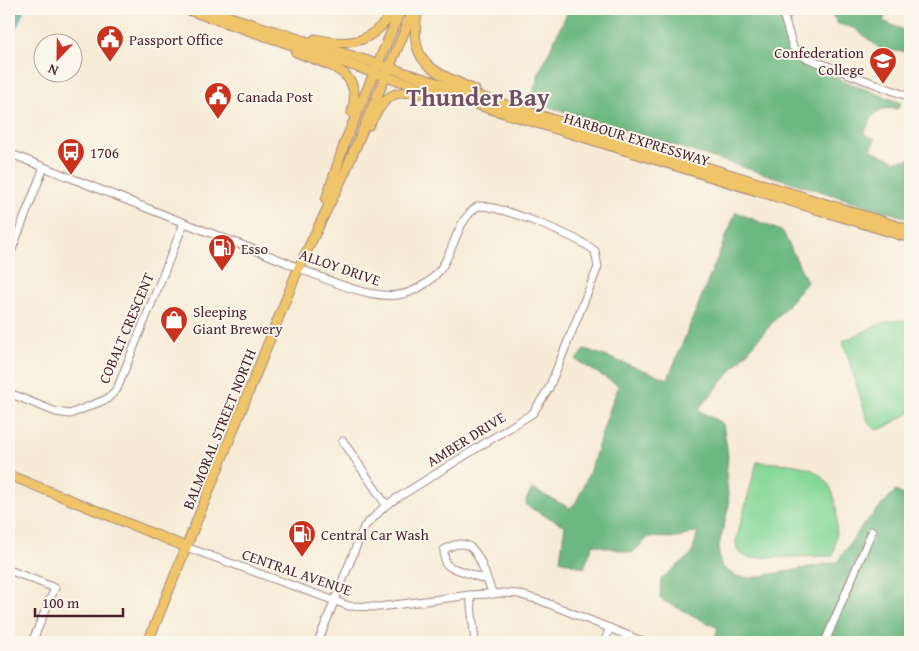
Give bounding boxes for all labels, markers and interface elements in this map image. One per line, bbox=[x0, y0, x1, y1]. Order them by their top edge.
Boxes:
public building icon: Passport Office bbox=[95, 24, 125, 63]
place label: Passport Office bbox=[129, 29, 223, 50]
north arrow bbox=[32, 32, 82, 82]
place label: Confederation College bbox=[774, 42, 865, 80]
school or university icon: Confederation College bbox=[868, 46, 898, 85]
text: N bbox=[44, 59, 61, 81]
district label: Thunder Bay bbox=[406, 79, 550, 115]
public building icon: Canada Post bbox=[203, 81, 233, 120]
place label: Canada Post bbox=[237, 86, 314, 107]
street label: HARBOUR EXPRESSWAY bbox=[562, 107, 712, 171]
bus stop icon: 1706 bbox=[56, 137, 86, 176]
place label: 1706 bbox=[90, 142, 119, 163]
fuel station icon: Esso bbox=[207, 233, 237, 272]
place label: Esso bbox=[241, 238, 268, 259]
street label: ALLOY DRIVE bbox=[297, 243, 384, 291]
street label: COBALT CRESCENT bbox=[93, 269, 159, 387]
place label: Sleeping Giant Brewery bbox=[193, 301, 283, 339]
shop icon: Sleeping Giant Brewery bbox=[159, 305, 189, 344]
street label: BALMORAL STREET NORTH bbox=[177, 346, 261, 512]
street label: AMBER DRIVE bbox=[423, 406, 510, 472]
fuel station icon: Central Car Wash bbox=[287, 519, 317, 558]
place label: Central Car Wash bbox=[321, 524, 429, 545]
street label: CENTRAL AVENUE bbox=[239, 543, 355, 601]
scale bar bbox=[35, 586, 122, 618]
text: 100 m bbox=[42, 592, 80, 613]

